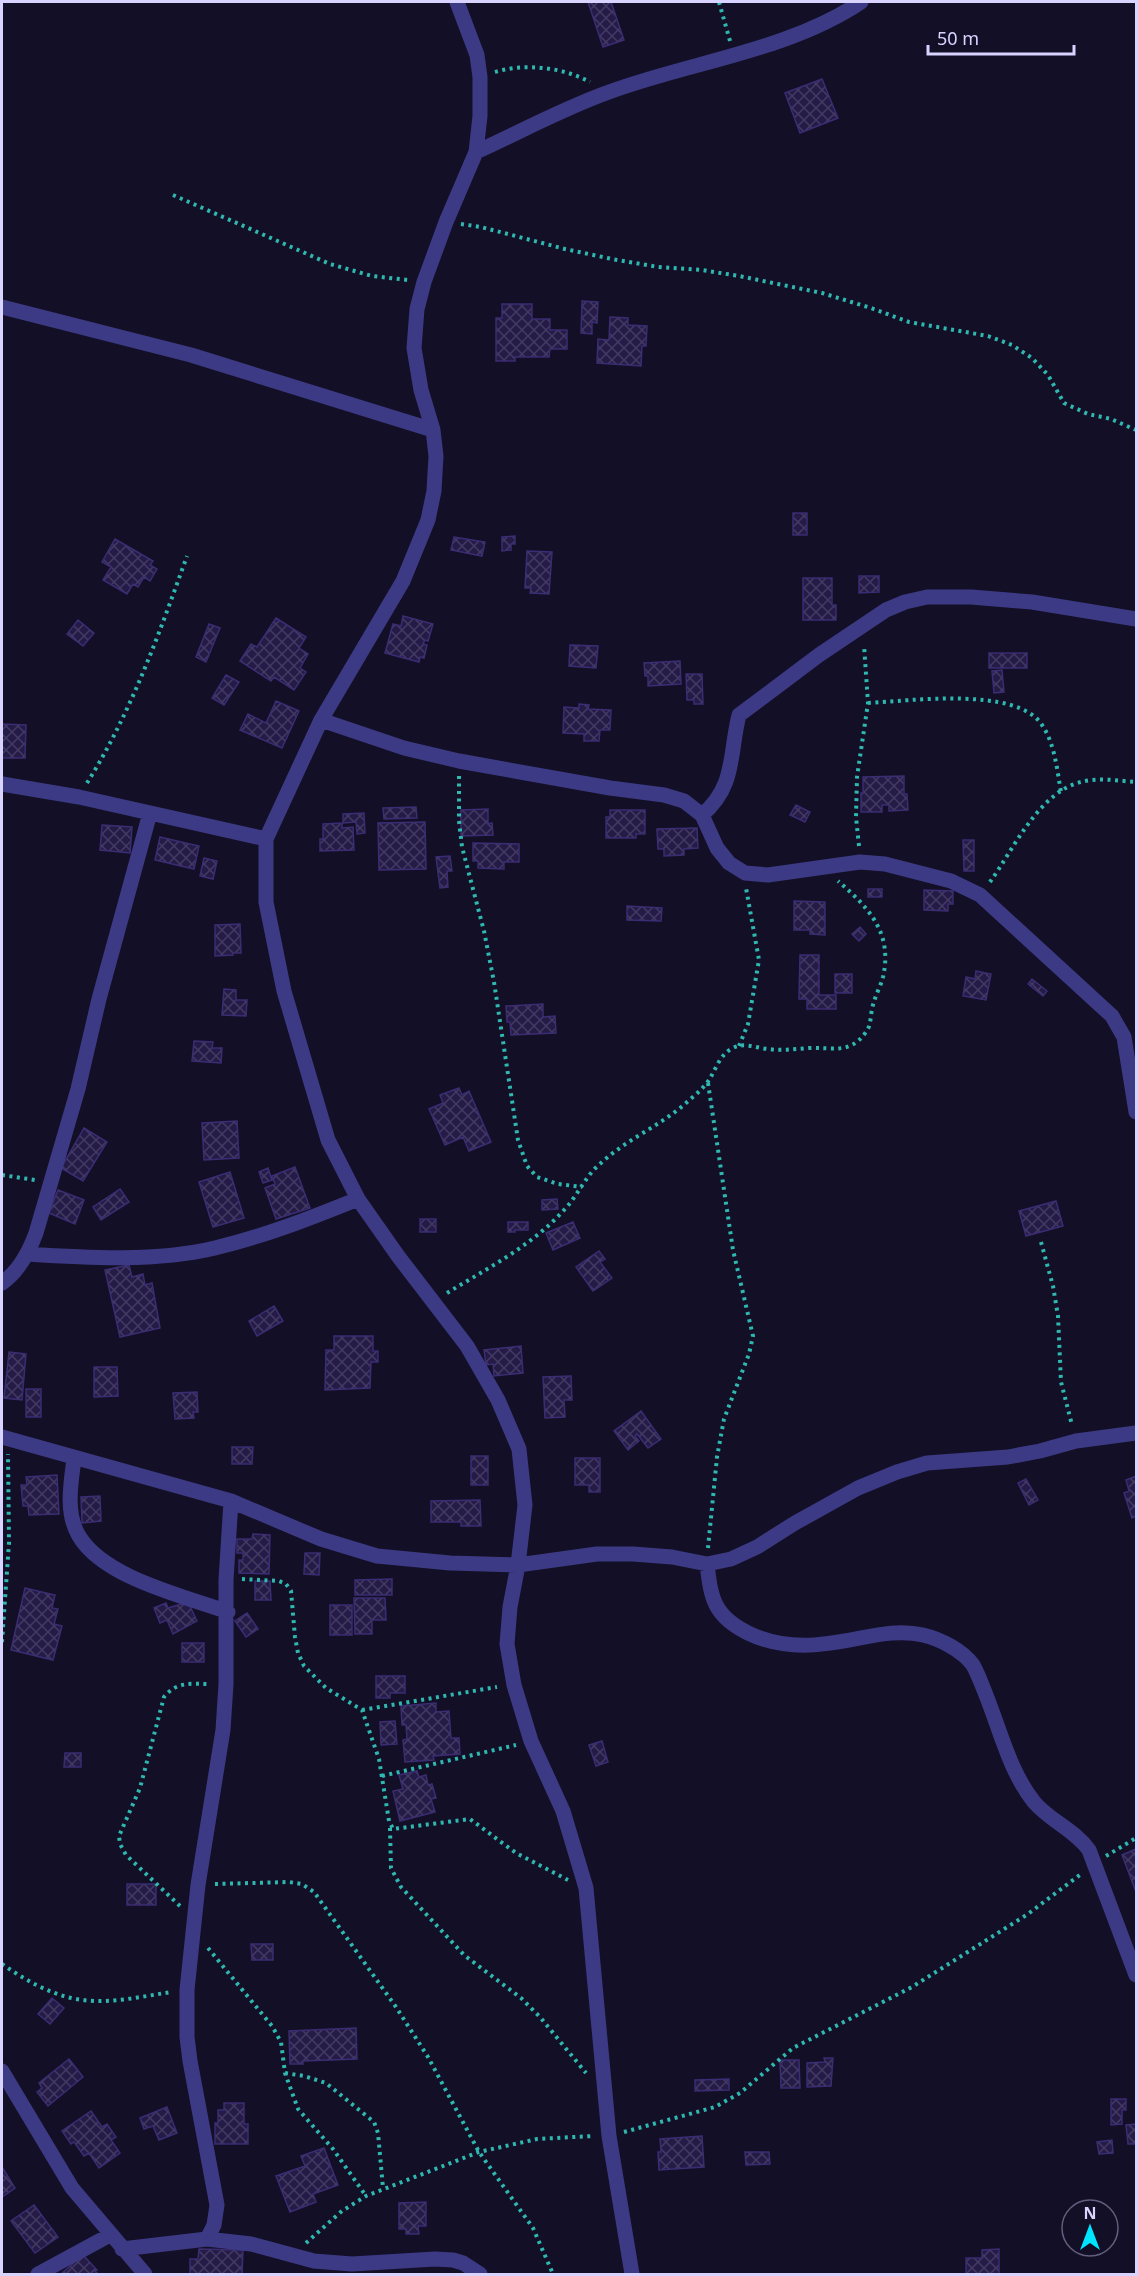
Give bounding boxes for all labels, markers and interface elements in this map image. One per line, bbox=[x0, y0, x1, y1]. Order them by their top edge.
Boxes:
scale bar bbox=[928, 18, 1074, 56]
text: 50 m bbox=[937, 26, 979, 50]
north arrow bbox=[1060, 2198, 1120, 2258]
text: N bbox=[1083, 2202, 1097, 2224]

